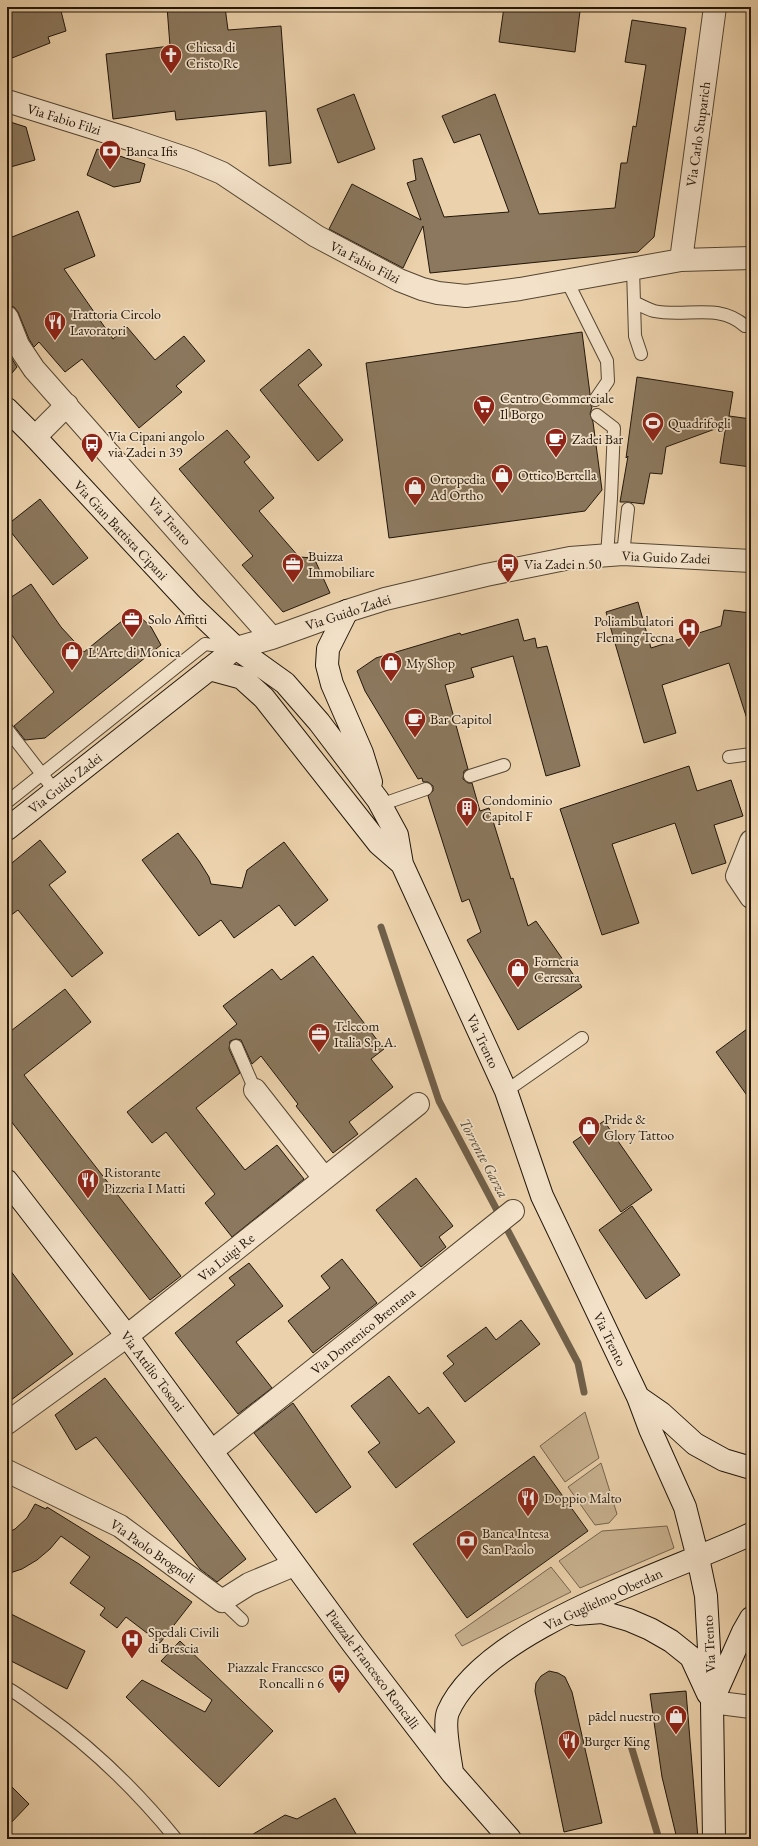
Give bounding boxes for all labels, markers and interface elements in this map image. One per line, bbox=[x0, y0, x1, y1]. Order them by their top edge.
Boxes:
place label: Chiesa di Cristo Re bbox=[186, 38, 239, 72]
church icon: Chiesa di Cristo Re bbox=[158, 42, 184, 75]
street label: Via Carlo Stuparich bbox=[682, 80, 714, 188]
street label: Via Fabio Filzi bbox=[25, 99, 104, 139]
bank icon: Banca Ifis bbox=[97, 138, 123, 171]
place label: Banca Ifis bbox=[126, 142, 178, 160]
street label: Via Fabio Filzi bbox=[327, 237, 404, 288]
place label: Trattoria Circolo Lavoratori bbox=[70, 305, 161, 339]
restaurant icon: Trattoria Circolo Lavoratori bbox=[42, 309, 68, 342]
place label: Centro Commerciale Il Borgo bbox=[500, 389, 614, 423]
supermarket icon: Centro Commerciale Il Borgo bbox=[471, 393, 497, 426]
sports icon: Quadrifogli bbox=[640, 410, 666, 443]
place label: Quadrifogli bbox=[668, 414, 731, 432]
cafe icon: Zadei Bar bbox=[543, 426, 569, 459]
place label: Via Cipani angolo via Zadei n 39 bbox=[108, 427, 205, 461]
place label: Zadei Bar bbox=[572, 430, 624, 448]
bus stop icon: Via Cipani angolo via Zadei n 39 bbox=[79, 431, 105, 464]
shop icon: Ottico Bertella bbox=[489, 462, 515, 495]
place label: Ottico Bertella bbox=[518, 466, 597, 484]
place label: Ortopedia Ad Ortho bbox=[429, 470, 486, 504]
shop icon: Ortopedia Ad Ortho bbox=[402, 474, 428, 507]
street label: Via Gian Battista Cipani bbox=[70, 476, 172, 584]
street label: Via Trento bbox=[144, 493, 196, 549]
street label: Via Guido Zadei bbox=[621, 546, 711, 568]
place label: Buizza Immobiliare bbox=[308, 547, 375, 581]
office icon: Buizza Immobiliare bbox=[280, 551, 306, 584]
bus stop icon: Via Zadei n 50 bbox=[495, 551, 521, 584]
place label: Via Zadei n 50 bbox=[524, 555, 602, 573]
street label: Via Guido Zadei bbox=[303, 590, 394, 634]
office icon: Solo Affitti bbox=[119, 606, 145, 639]
place label: Solo Affitti bbox=[148, 610, 208, 628]
place label: Poliambulatori Fleming Tecna bbox=[594, 612, 675, 646]
hospital icon: Poliambulatori Fleming Tecna bbox=[676, 616, 702, 649]
shop icon: L'Arte di Monica bbox=[59, 639, 85, 672]
place label: L'Arte di Monica bbox=[88, 643, 181, 661]
shop icon: My Shop bbox=[378, 650, 404, 683]
place label: My Shop bbox=[406, 654, 455, 672]
cafe icon: Bar Capitol bbox=[402, 706, 428, 739]
place label: Bar Capitol bbox=[430, 710, 493, 728]
street label: Via Guido Zadei bbox=[24, 748, 106, 817]
place label: Condominio Capitol F bbox=[482, 791, 552, 825]
building icon: Condominio Capitol F bbox=[454, 795, 480, 828]
place label: Forneria Ceresara bbox=[534, 952, 580, 986]
shop icon: Forneria Ceresara bbox=[505, 956, 531, 989]
street label: Via Trento bbox=[463, 1011, 503, 1071]
place label: Telecom Italia S.p.A. bbox=[334, 1017, 397, 1051]
office icon: Telecom Italia S.p.A. bbox=[306, 1021, 332, 1054]
place label: Pride & Glory Tattoo bbox=[604, 1110, 674, 1144]
shop icon: Pride & Glory Tattoo bbox=[576, 1114, 602, 1147]
water label: Torrente Garza bbox=[456, 1115, 513, 1201]
place label: Ristorante Pizzeria I Matti bbox=[104, 1163, 186, 1197]
restaurant icon: Ristorante Pizzeria I Matti bbox=[75, 1167, 101, 1200]
street label: Via Luigi Re bbox=[194, 1228, 258, 1285]
street label: Via Domenico Brentana bbox=[307, 1283, 419, 1379]
street label: Via Trento bbox=[589, 1309, 631, 1369]
street label: Via Attilio Tosoni bbox=[117, 1327, 190, 1415]
restaurant icon: Doppio Malto bbox=[515, 1485, 541, 1518]
place label: Doppio Malto bbox=[544, 1489, 622, 1507]
street label: Via Paolo Brognoli bbox=[107, 1515, 200, 1587]
place label: Banca Intesa San Paolo bbox=[482, 1524, 550, 1558]
bank icon: Banca Intesa San Paolo bbox=[454, 1528, 480, 1561]
street label: Via Guglielmo Oberdan bbox=[541, 1563, 666, 1634]
street label: Piazzale Francesco Roncalli bbox=[322, 1606, 424, 1733]
street label: Via Trento bbox=[698, 1615, 719, 1673]
place label: Spedali Civili di Brescia bbox=[148, 1623, 220, 1657]
hospital icon: Spedali Civili di Brescia bbox=[119, 1627, 145, 1660]
place label: Piazzale Francesco Roncalli n 6 bbox=[227, 1658, 324, 1692]
bus stop icon: Piazzale Francesco Roncalli n 6 bbox=[326, 1662, 352, 1695]
shop icon: pādel nuestro bbox=[663, 1703, 689, 1736]
place label: pādel nuestro bbox=[588, 1707, 660, 1725]
restaurant icon: Burger King bbox=[556, 1728, 582, 1761]
place label: Burger King bbox=[584, 1732, 651, 1750]

